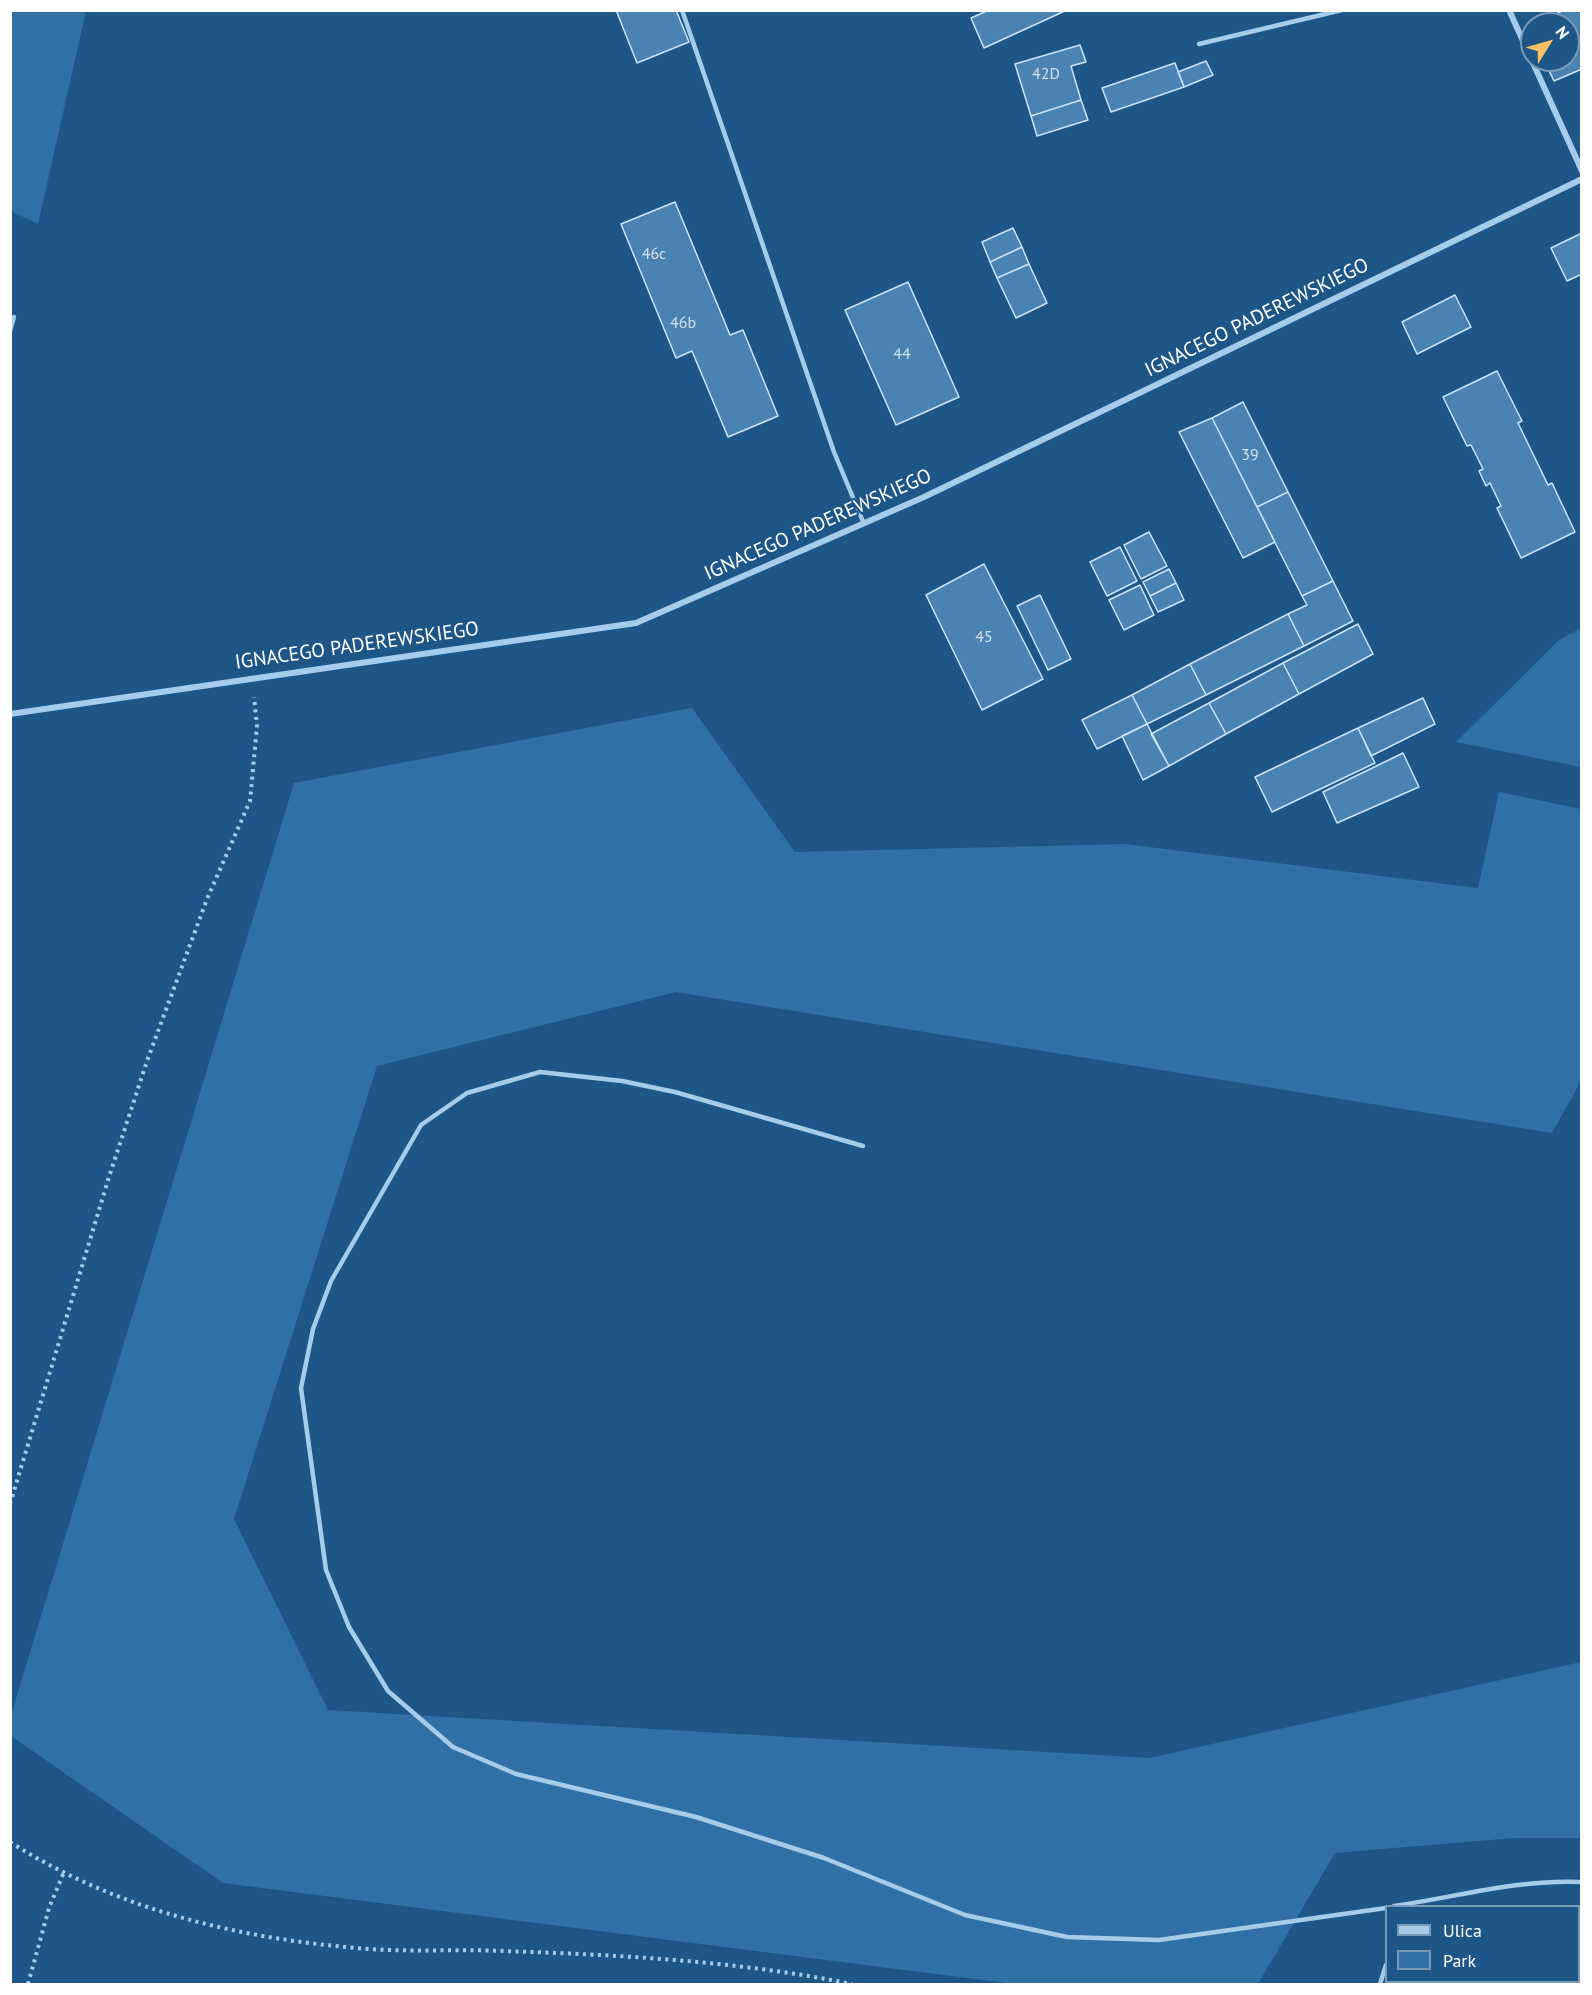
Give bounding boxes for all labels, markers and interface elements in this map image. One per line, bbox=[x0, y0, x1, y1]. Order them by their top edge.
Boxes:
north arrow bbox=[1520, 12, 1580, 72]
text: N bbox=[1552, 22, 1574, 43]
house number: 42D bbox=[1032, 64, 1060, 84]
house number: 46c bbox=[642, 244, 666, 264]
street label: IGNACEGO PADEREWSKIEGO bbox=[1141, 253, 1373, 383]
house number: 46b bbox=[670, 313, 696, 333]
house number: 44 bbox=[893, 344, 911, 364]
house number: 39 bbox=[1241, 445, 1259, 465]
street label: IGNACEGO PADEREWSKIEGO bbox=[701, 464, 935, 586]
street label: IGNACEGO PADEREWSKIEGO bbox=[234, 617, 480, 675]
house number: 45 bbox=[975, 627, 993, 647]
legend bbox=[1385, 1905, 1580, 1983]
text: Ulica bbox=[1443, 1919, 1482, 1942]
text: Park bbox=[1443, 1949, 1476, 1972]

